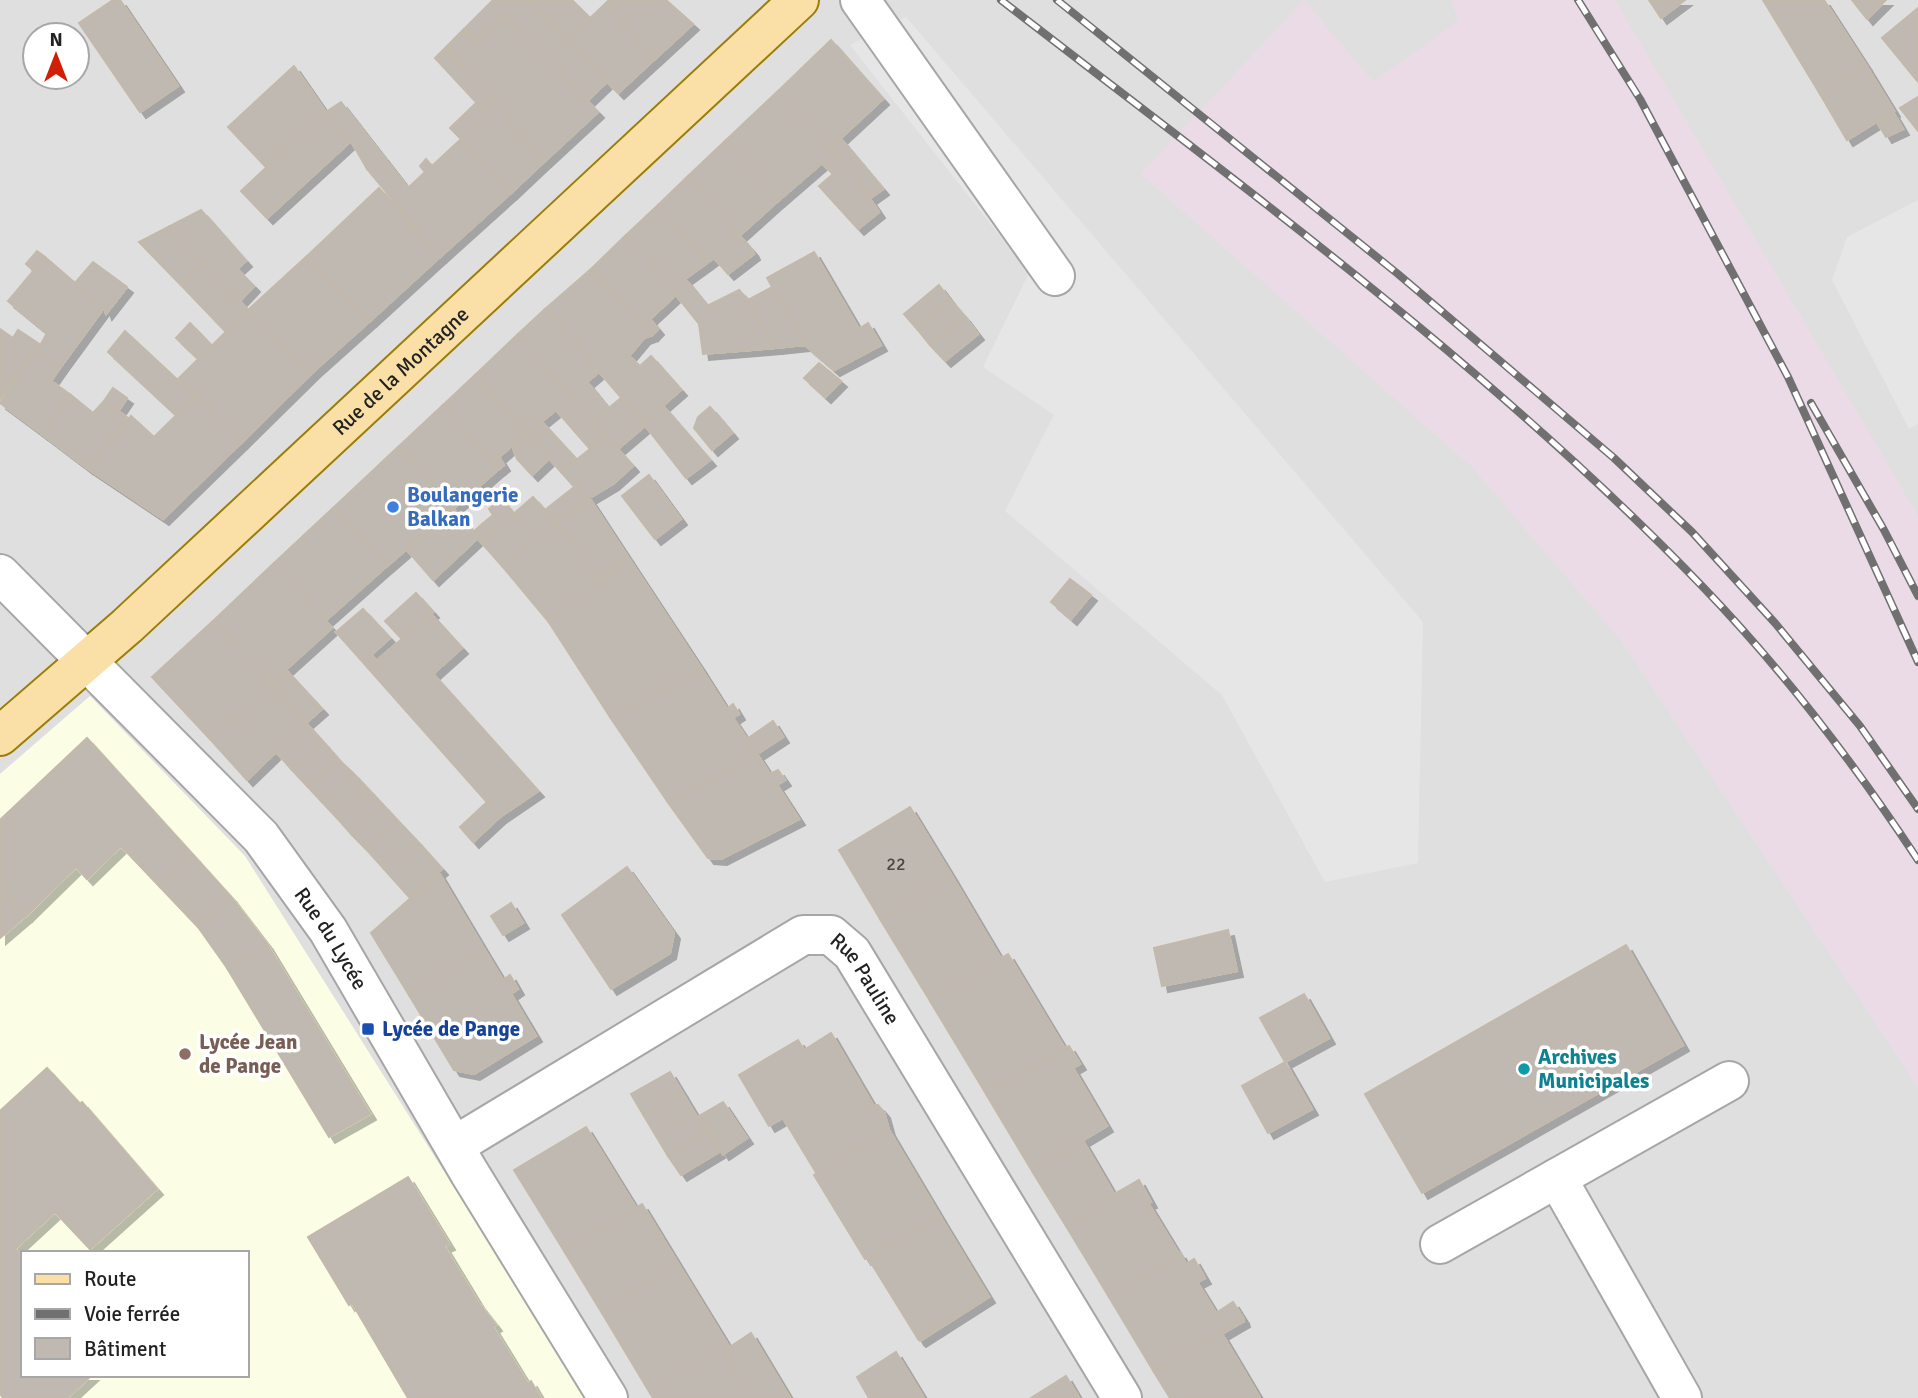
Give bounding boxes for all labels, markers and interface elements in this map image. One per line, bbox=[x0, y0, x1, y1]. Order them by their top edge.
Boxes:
north arrow bbox=[21, 21, 91, 91]
text: N bbox=[49, 28, 63, 52]
street label: Rue de la Montagne bbox=[327, 301, 474, 441]
place label: Boulangerie Balkan bbox=[407, 482, 518, 532]
marker: Boulangerie Balkan bbox=[385, 499, 401, 515]
house number: 22 bbox=[886, 853, 906, 875]
street label: Rue du Lycée bbox=[289, 882, 373, 994]
street label: Rue Pauline bbox=[825, 927, 905, 1029]
place label: Lycée de Pange bbox=[382, 1016, 520, 1042]
marker: Lycée de Pange bbox=[360, 1021, 376, 1037]
place label: Lycée Jean de Pange bbox=[199, 1029, 298, 1079]
place label: Archives Municipales bbox=[1538, 1044, 1649, 1094]
marker: Lycée Jean de Pange bbox=[177, 1046, 193, 1062]
marker: Archives Municipales bbox=[1516, 1061, 1532, 1077]
legend bbox=[21, 1251, 248, 1377]
text: Route bbox=[84, 1266, 136, 1292]
text: Voie ferrée bbox=[84, 1301, 180, 1327]
text: Bâtiment bbox=[84, 1336, 166, 1362]

